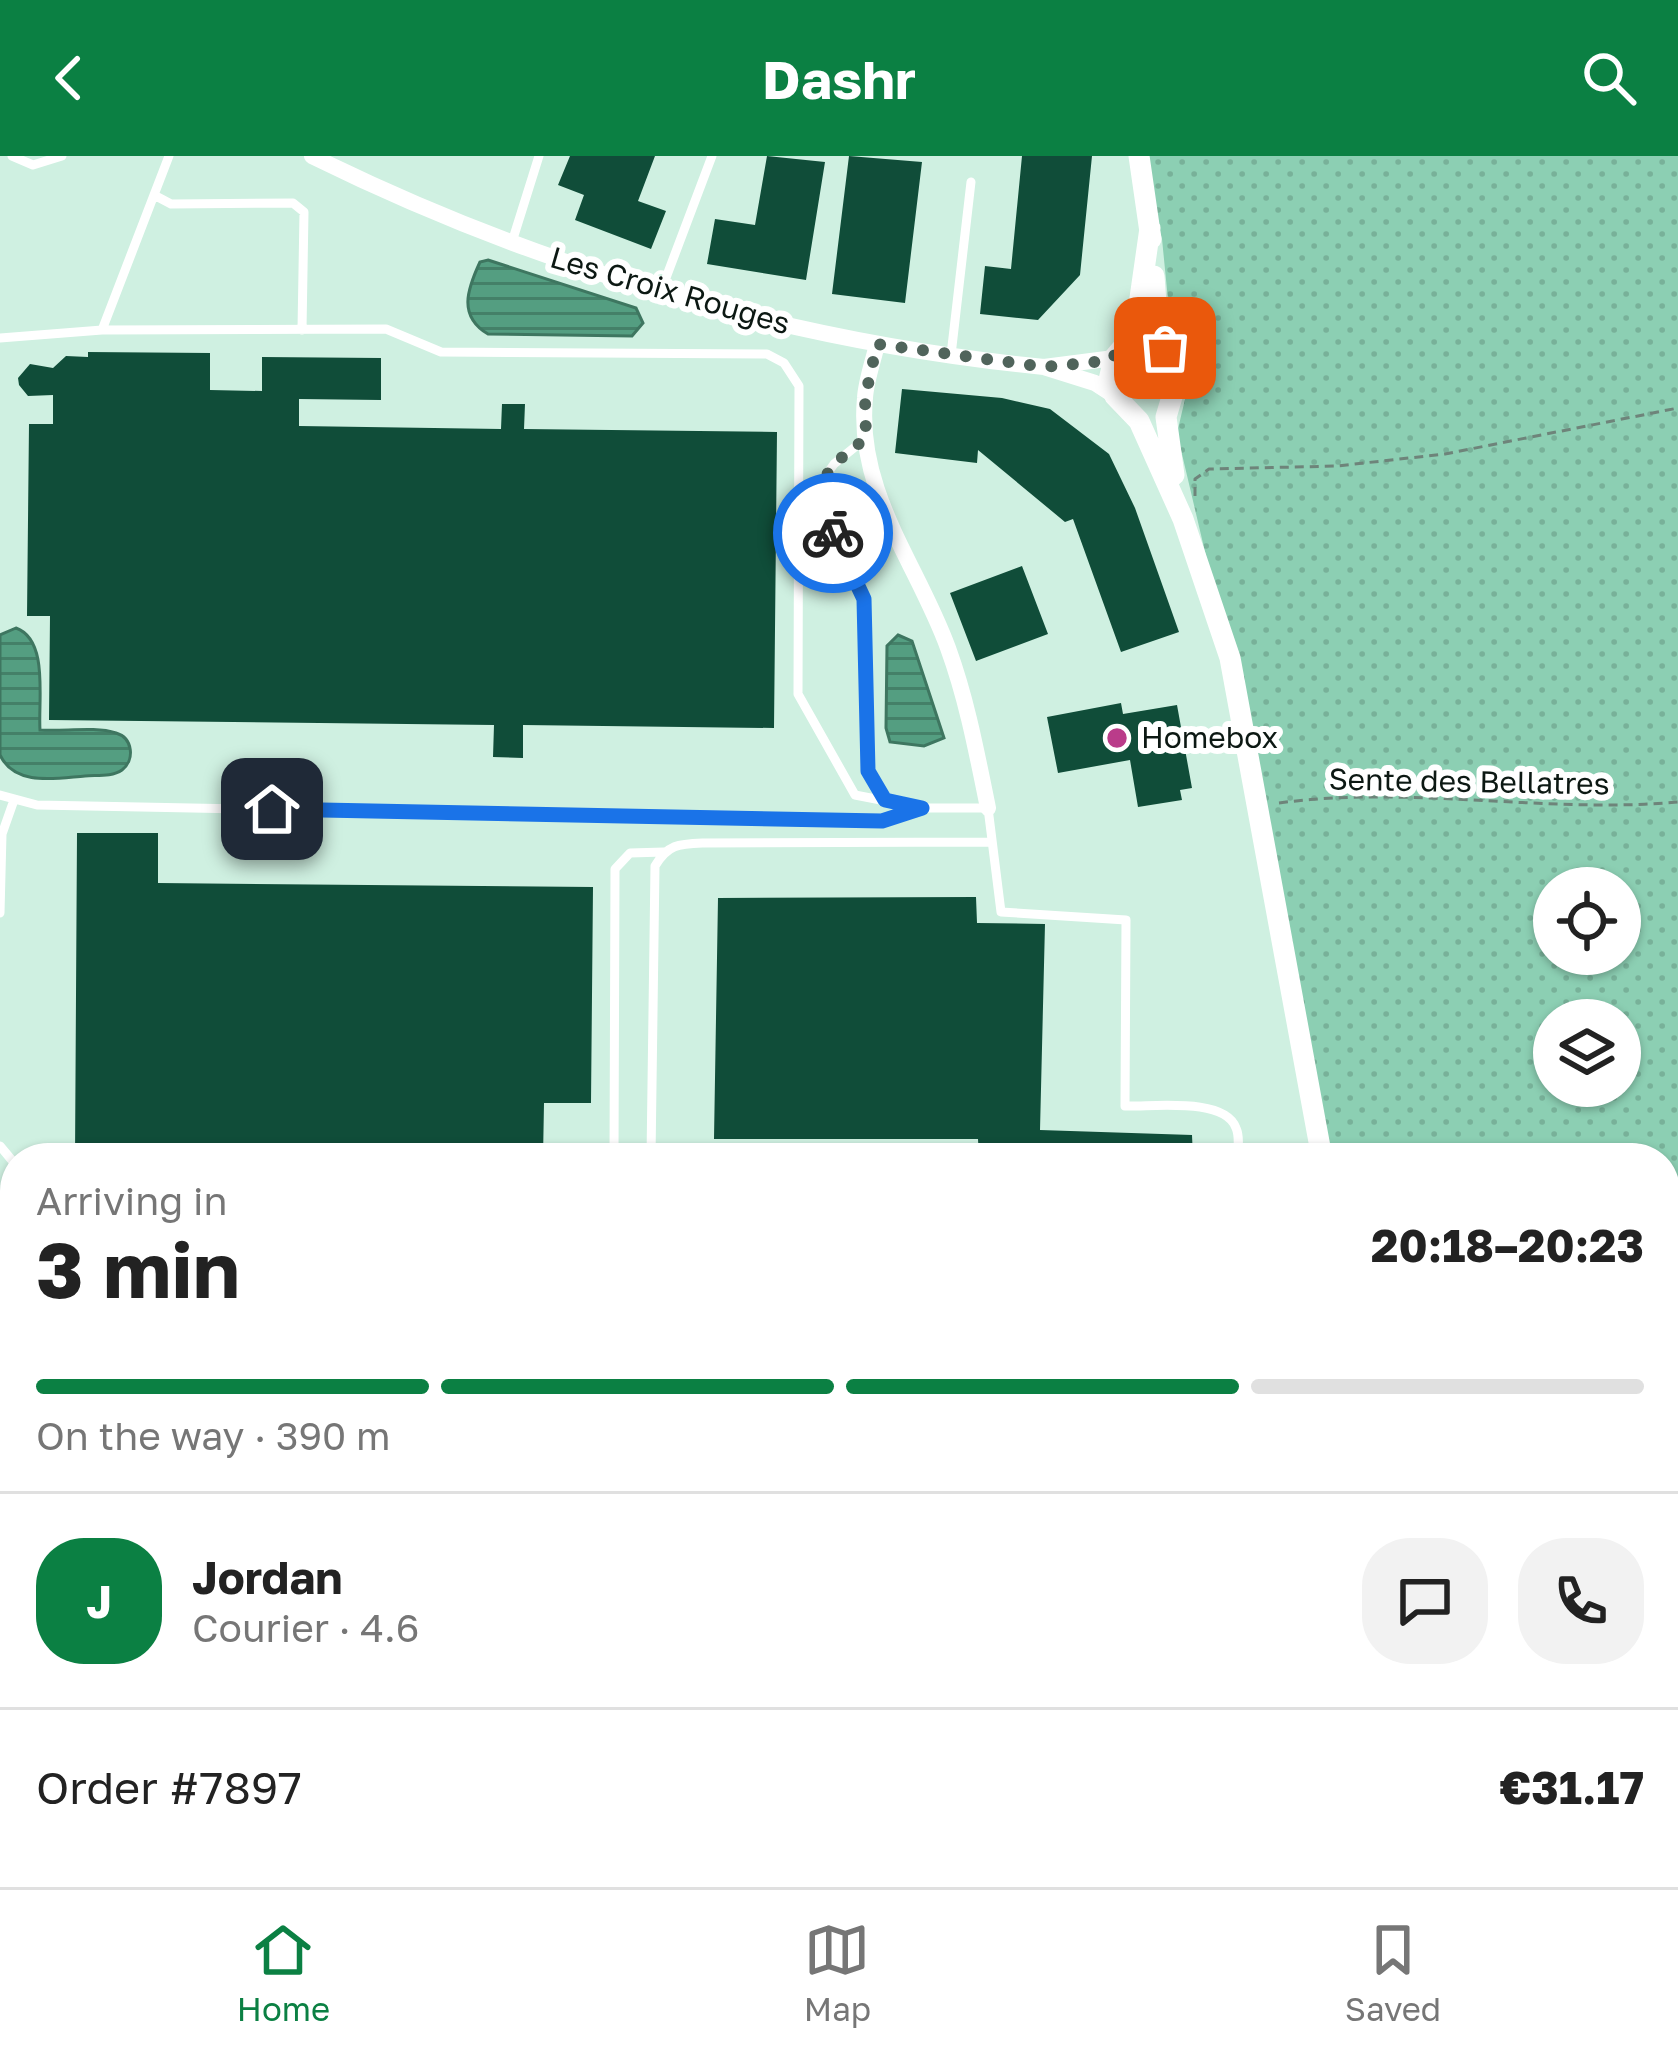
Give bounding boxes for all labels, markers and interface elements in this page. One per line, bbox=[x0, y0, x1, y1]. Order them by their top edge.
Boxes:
icon: back bbox=[36, 45, 102, 111]
icon: search bbox=[1576, 45, 1642, 111]
text: Dashr bbox=[762, 46, 916, 111]
street label: Les Croix Rouges bbox=[546, 239, 794, 341]
pin bbox=[1114, 297, 1216, 399]
icon: bag bbox=[1132, 315, 1198, 381]
courier bbox=[773, 473, 893, 593]
icon: bike bbox=[800, 500, 866, 566]
place label: Homebox bbox=[1141, 719, 1278, 755]
marker: Homebox bbox=[1104, 725, 1130, 751]
pin bbox=[221, 758, 323, 860]
street label: Sente des Bellatres bbox=[1328, 761, 1610, 801]
icon: home bbox=[239, 776, 305, 842]
map controls bbox=[1533, 867, 1641, 1107]
button: locate bbox=[1533, 867, 1641, 975]
button: layers bbox=[1533, 999, 1641, 1107]
text: Arriving in bbox=[36, 1177, 227, 1224]
text: 20:18–20:23 bbox=[1371, 1218, 1644, 1272]
text: 3 min bbox=[36, 1222, 240, 1315]
text: On the way · 390 m bbox=[36, 1412, 391, 1459]
button: chat bbox=[1362, 1538, 1488, 1664]
button: phone bbox=[1518, 1538, 1644, 1664]
text: Jordan bbox=[192, 1550, 343, 1604]
text: J bbox=[86, 1574, 112, 1628]
text: Courier · 4.6 bbox=[192, 1604, 419, 1651]
text: Order #7897 bbox=[36, 1760, 302, 1814]
text: €31.17 bbox=[1500, 1760, 1644, 1814]
tab: Home bbox=[237, 1917, 330, 2028]
tab: Map bbox=[804, 1917, 871, 2028]
tab: Saved bbox=[1345, 1917, 1441, 2028]

